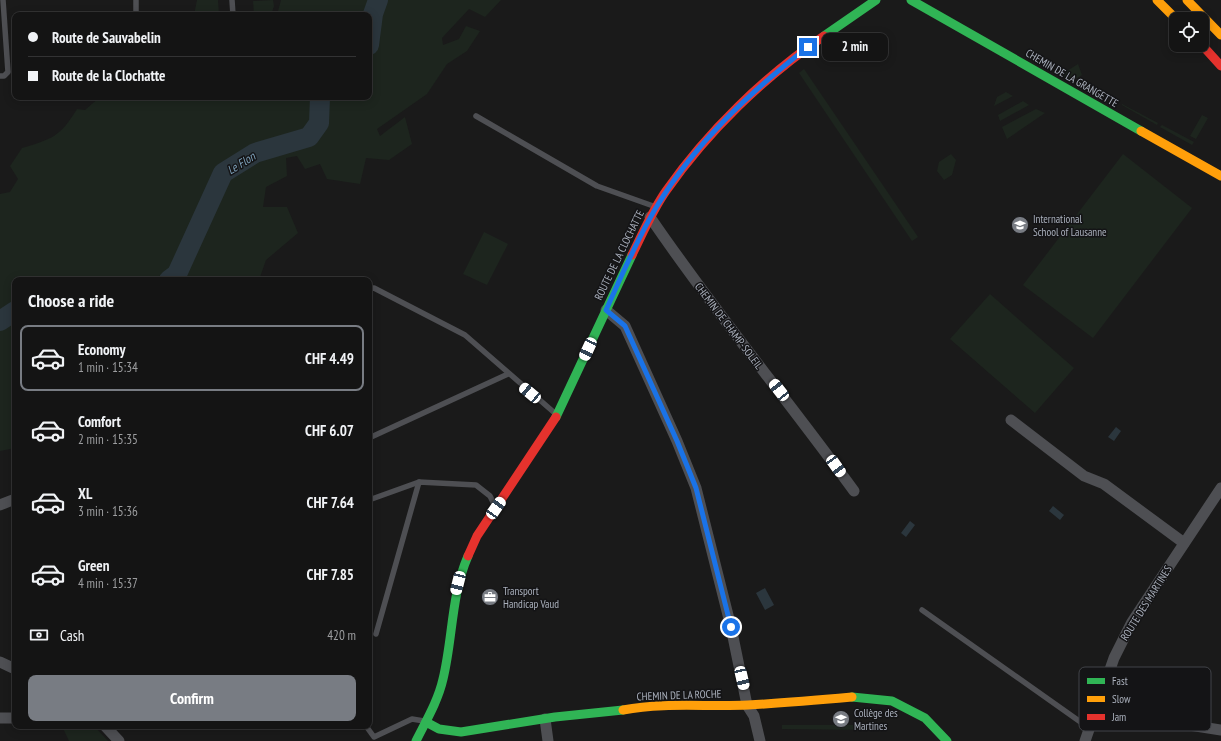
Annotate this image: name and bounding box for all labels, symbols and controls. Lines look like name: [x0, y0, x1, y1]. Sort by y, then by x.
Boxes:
map controls: [1169, 12, 1209, 52]
button: locate: [1169, 12, 1209, 52]
text: Route de Sauvabelin: [52, 28, 161, 47]
callout: 2 min: [822, 33, 888, 61]
route end: [799, 38, 817, 56]
text: 2 min: [842, 38, 868, 55]
street label: CHEMIN DE LA GRANGETTE: [1023, 46, 1121, 110]
text: Route de la Clochatte: [52, 66, 166, 85]
water label: Le Flon: [224, 148, 258, 177]
street label: ROUTE DE LA CLOCHATTE: [591, 207, 647, 302]
place label: International School of Lausanne: [1033, 212, 1107, 239]
school or university icon: International School of Lausanne: [1010, 215, 1030, 235]
street label: CHEMIN DE CHAMP-SOLEIL: [692, 280, 766, 372]
text: Choose a ride: [28, 289, 114, 312]
car: [577, 336, 599, 362]
icon: car: [30, 340, 66, 376]
text: Economy: [78, 340, 126, 359]
text: CHF 4.49: [305, 349, 354, 368]
text: 1 min · 15:34: [78, 359, 138, 376]
car: [767, 377, 791, 403]
car: [517, 381, 543, 405]
icon: car: [30, 412, 66, 448]
text: Comfort: [78, 412, 121, 431]
text: CHF 6.07: [305, 421, 354, 440]
text: 2 min · 15:35: [78, 431, 138, 448]
car: [824, 453, 848, 479]
icon: car: [30, 484, 66, 520]
text: XL: [78, 484, 92, 503]
text: CHF 7.64: [307, 493, 354, 512]
car: [484, 495, 508, 521]
text: 3 min · 15:36: [78, 503, 138, 520]
icon: car: [30, 556, 66, 592]
text: Green: [78, 556, 110, 575]
street label: ROUTE DES MARTINES: [1117, 563, 1175, 643]
text: CHF 7.85: [307, 565, 354, 584]
car: [449, 570, 467, 596]
text: 4 min · 15:37: [78, 575, 138, 592]
place label: Transport Handicap Vaud: [503, 584, 559, 611]
office icon: Transport Handicap Vaud: [480, 587, 500, 607]
route start: [722, 618, 740, 636]
icon: cash: [28, 624, 50, 646]
text: Cash: [60, 626, 84, 645]
text: 420 m: [327, 627, 356, 644]
car: [733, 665, 751, 691]
legend: [1079, 667, 1211, 731]
text: Fast: [1112, 674, 1128, 688]
button: Confirm: [28, 675, 356, 721]
street label: CHEMIN DE LA ROCHE: [636, 687, 722, 703]
text: Slow: [1112, 692, 1131, 706]
place label: Collège des Martines: [854, 706, 898, 733]
school or university icon: Collège des Martines: [831, 709, 851, 729]
text: Jam: [1111, 710, 1126, 724]

